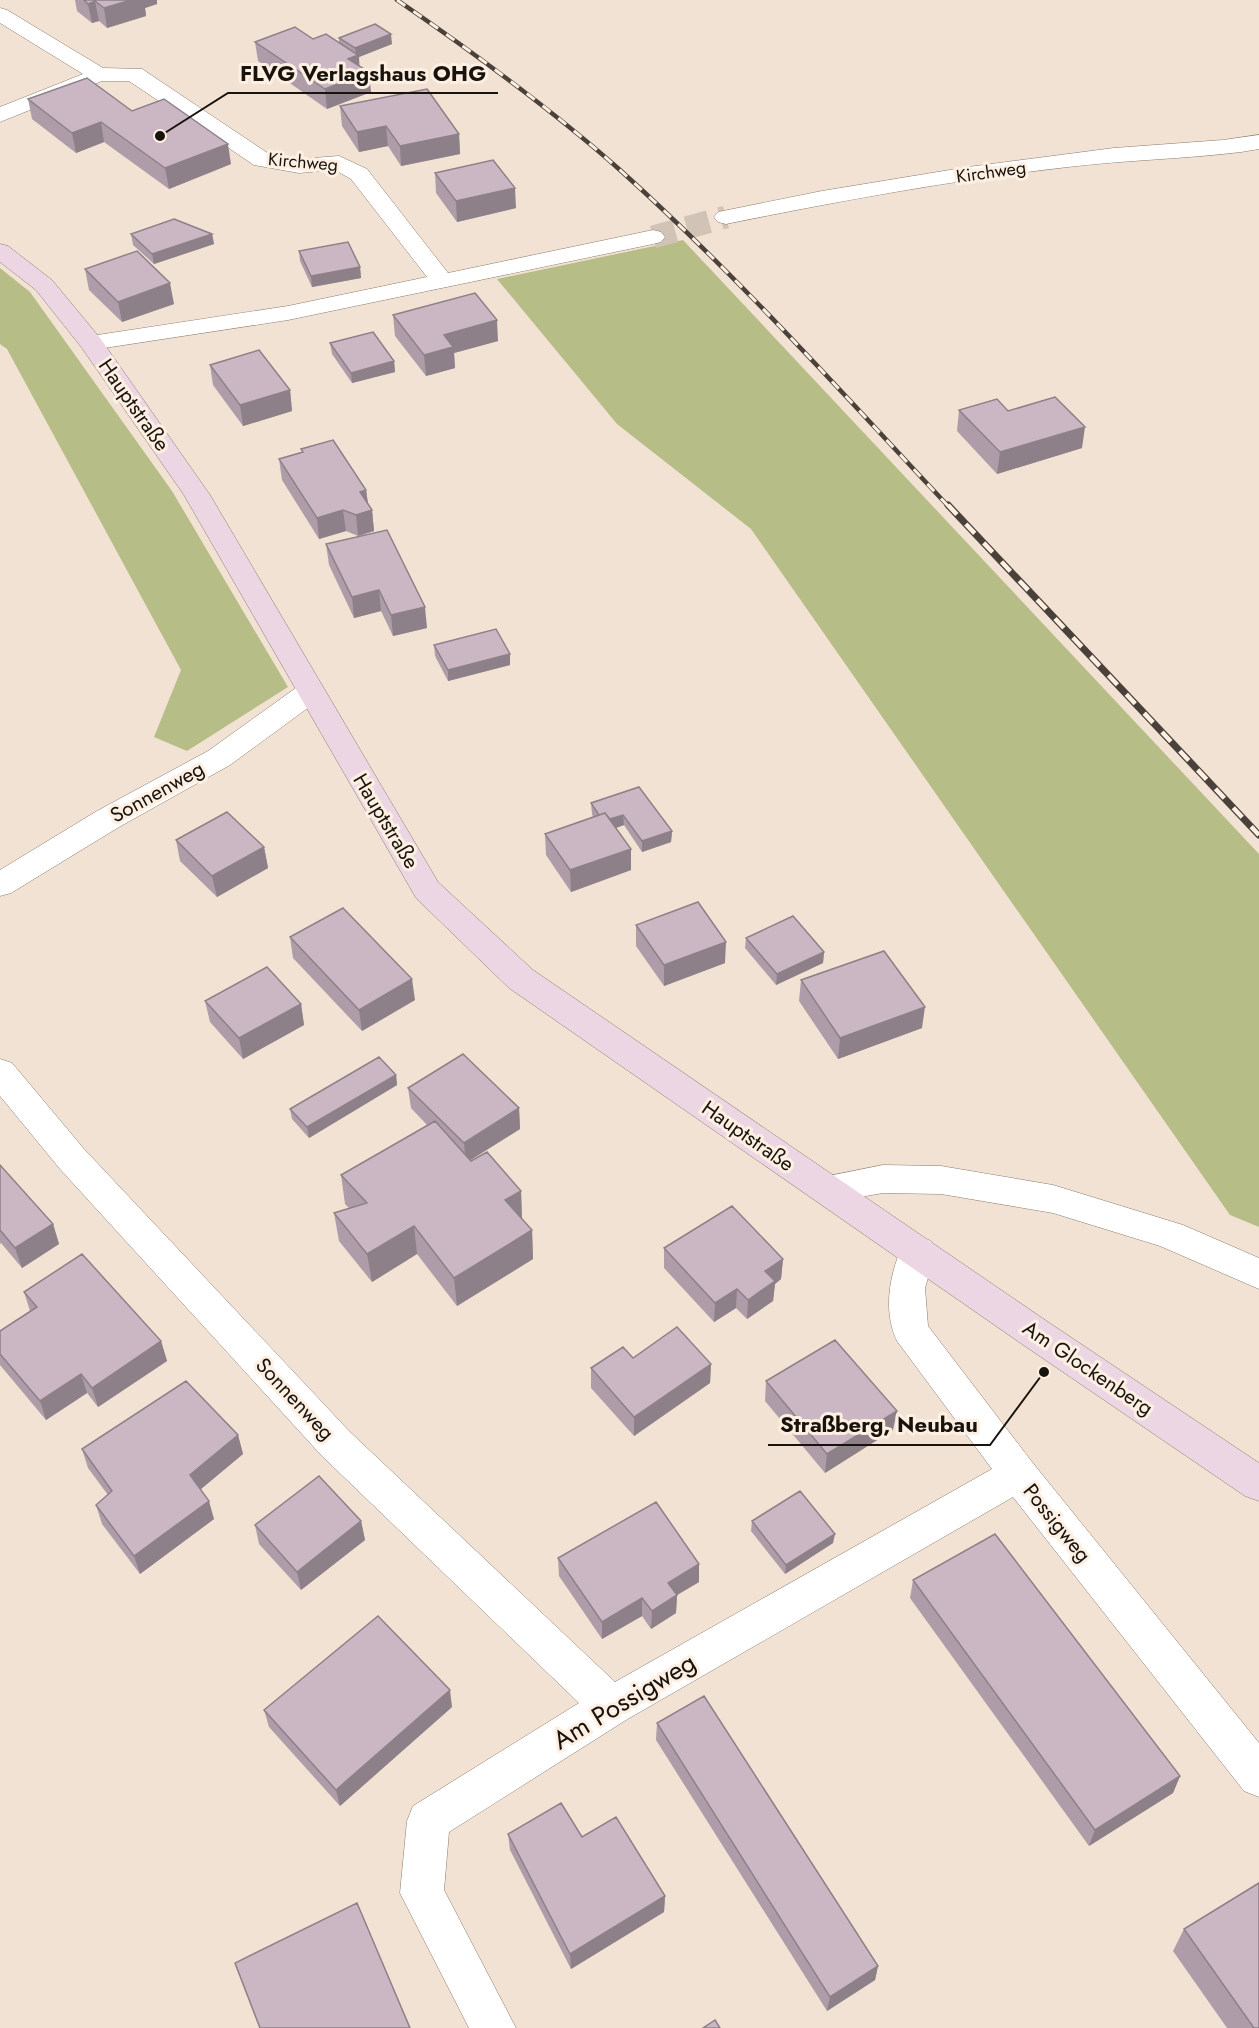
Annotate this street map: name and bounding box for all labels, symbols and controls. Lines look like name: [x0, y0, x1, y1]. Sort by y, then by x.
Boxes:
callout: FLVG Verlagshaus OHG: [228, 53, 498, 93]
text: FLVG Verlagshaus OHG: [240, 57, 486, 89]
street label: Kirchweg: [267, 146, 339, 178]
street label: Kirchweg: [954, 154, 1028, 190]
street label: Hauptstraße: [91, 353, 177, 457]
street label: Sonnenweg: [104, 754, 210, 830]
street label: Hauptstraße: [346, 768, 426, 875]
street label: Hauptstraße: [696, 1093, 800, 1179]
street label: Am Glockenberg: [1017, 1313, 1159, 1423]
street label: Sonnenweg: [249, 1351, 341, 1447]
callout: Straßberg, Neubau: [768, 1405, 990, 1445]
text: Straßberg, Neubau: [780, 1408, 978, 1440]
street label: Possigweg: [1016, 1477, 1098, 1569]
street label: Am Possigweg: [545, 1643, 703, 1759]

